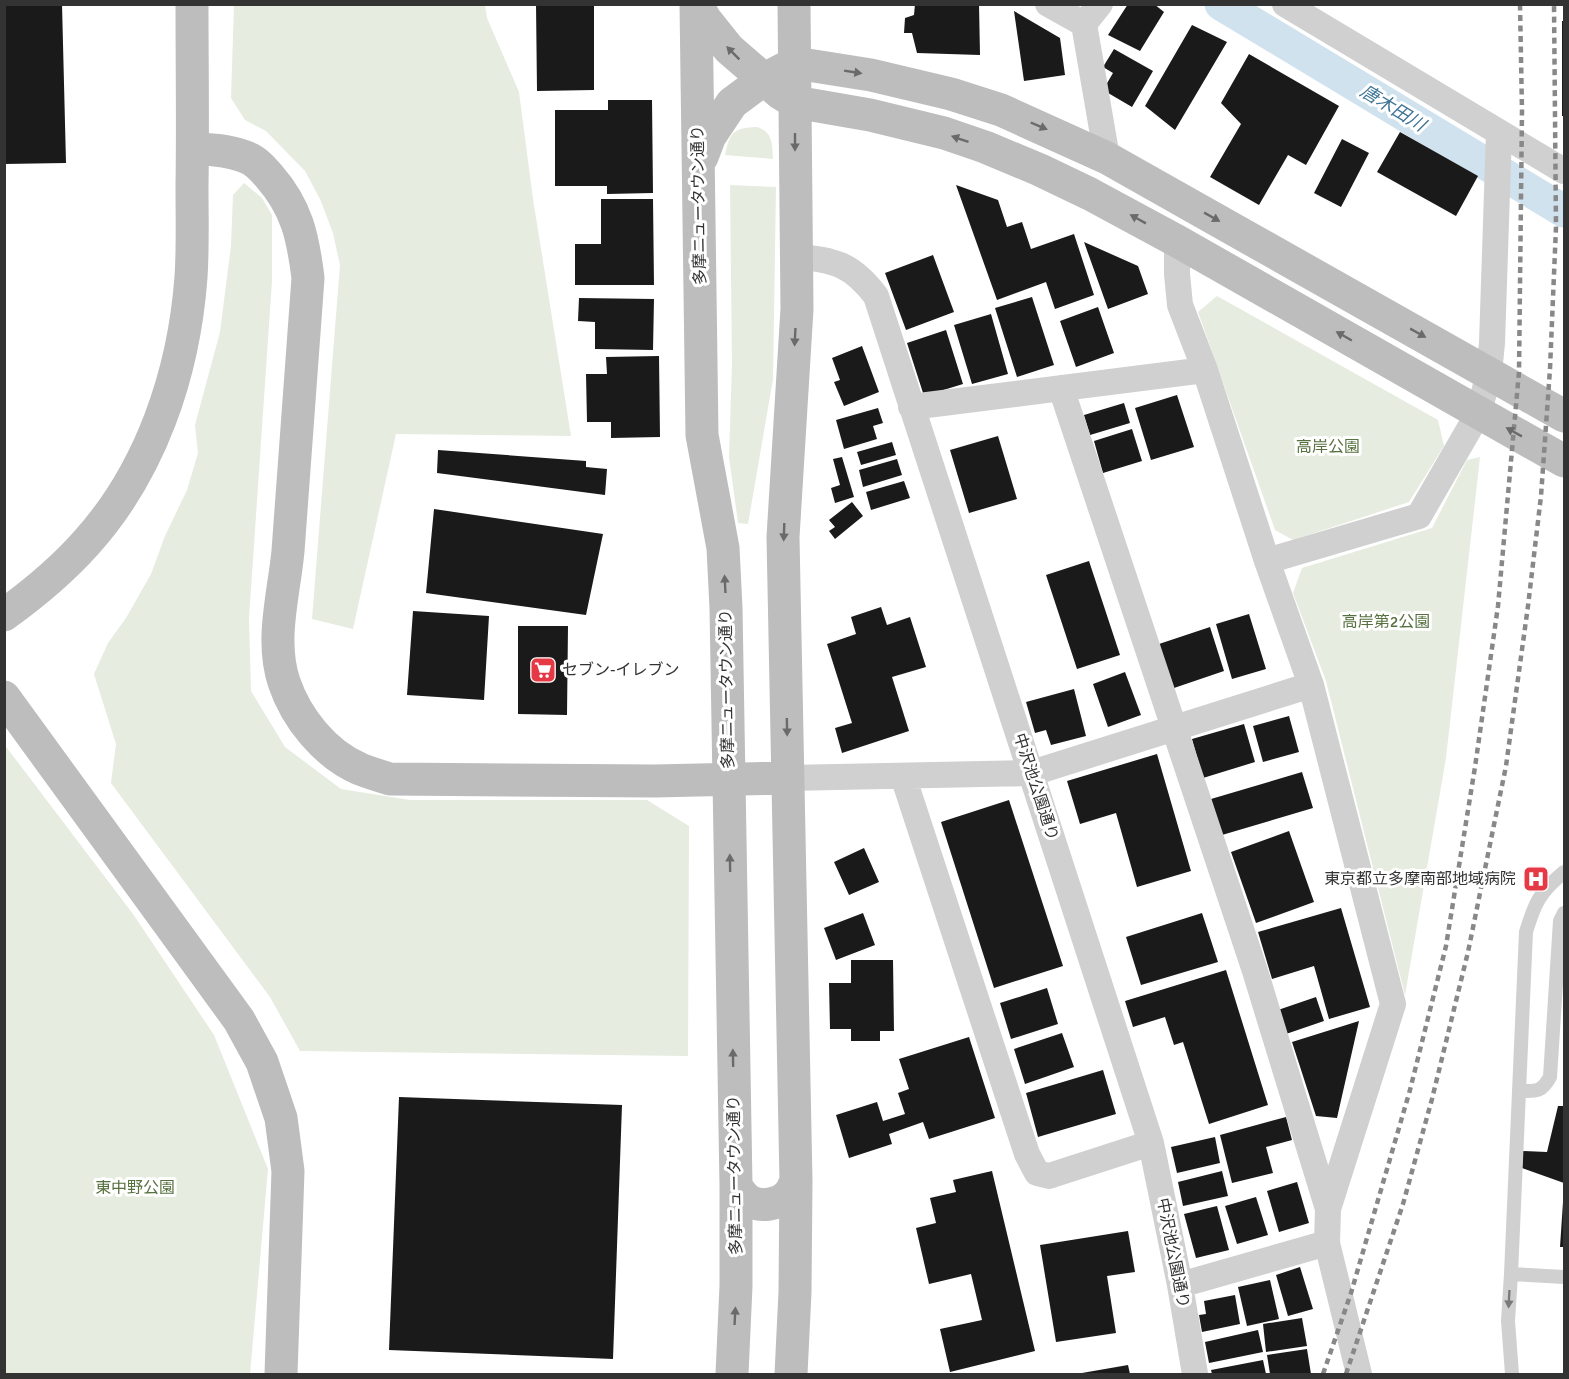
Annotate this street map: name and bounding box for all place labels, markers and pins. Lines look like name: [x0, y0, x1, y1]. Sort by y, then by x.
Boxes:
supermarket icon: セブン-イレブン: [528, 655, 558, 685]
place label: セブン-イレブン: [562, 660, 680, 680]
hospital icon: 東京都立多摩南部地域病院: [1521, 864, 1551, 894]
place label: 東京都立多摩南部地域病院: [1324, 869, 1516, 889]

